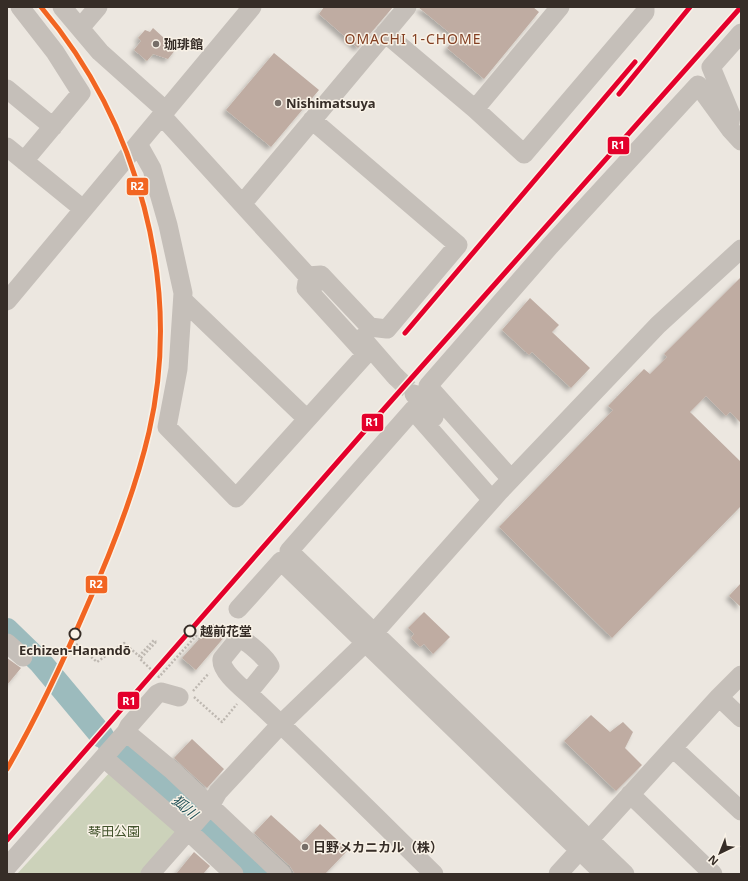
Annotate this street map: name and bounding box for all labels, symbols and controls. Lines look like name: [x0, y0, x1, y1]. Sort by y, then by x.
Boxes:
district label: OMACHI 1-CHOME: [344, 29, 482, 48]
place label: 珈琲館: [164, 35, 203, 53]
marker: 珈琲館: [151, 39, 161, 49]
place label: Nishimatsuya: [286, 94, 376, 112]
marker: Nishimatsuya: [273, 98, 283, 108]
line badge: R1: [607, 136, 630, 155]
text: R1: [611, 137, 625, 152]
line badge: R2: [126, 177, 149, 196]
text: R2: [130, 178, 144, 193]
line badge: R1: [361, 413, 384, 432]
text: R1: [365, 414, 379, 429]
line badge: R2: [85, 575, 108, 594]
text: R2: [89, 576, 103, 591]
place label: 越前花堂: [200, 622, 252, 640]
marker: 越前花堂: [183, 624, 197, 638]
marker: Echizen-Hanandō: [68, 627, 82, 641]
place label: Echizen-Hanandō: [19, 641, 131, 659]
line badge: R1: [117, 691, 140, 710]
text: R1: [122, 693, 136, 708]
water label: 狐川: [168, 790, 204, 824]
park label: 琴田公園: [88, 822, 140, 840]
north arrow: [700, 833, 740, 873]
place label: 日野メカニカル（株）: [313, 838, 443, 856]
marker: 日野メカニカル（株）: [300, 842, 310, 852]
text: N: [704, 852, 721, 869]

